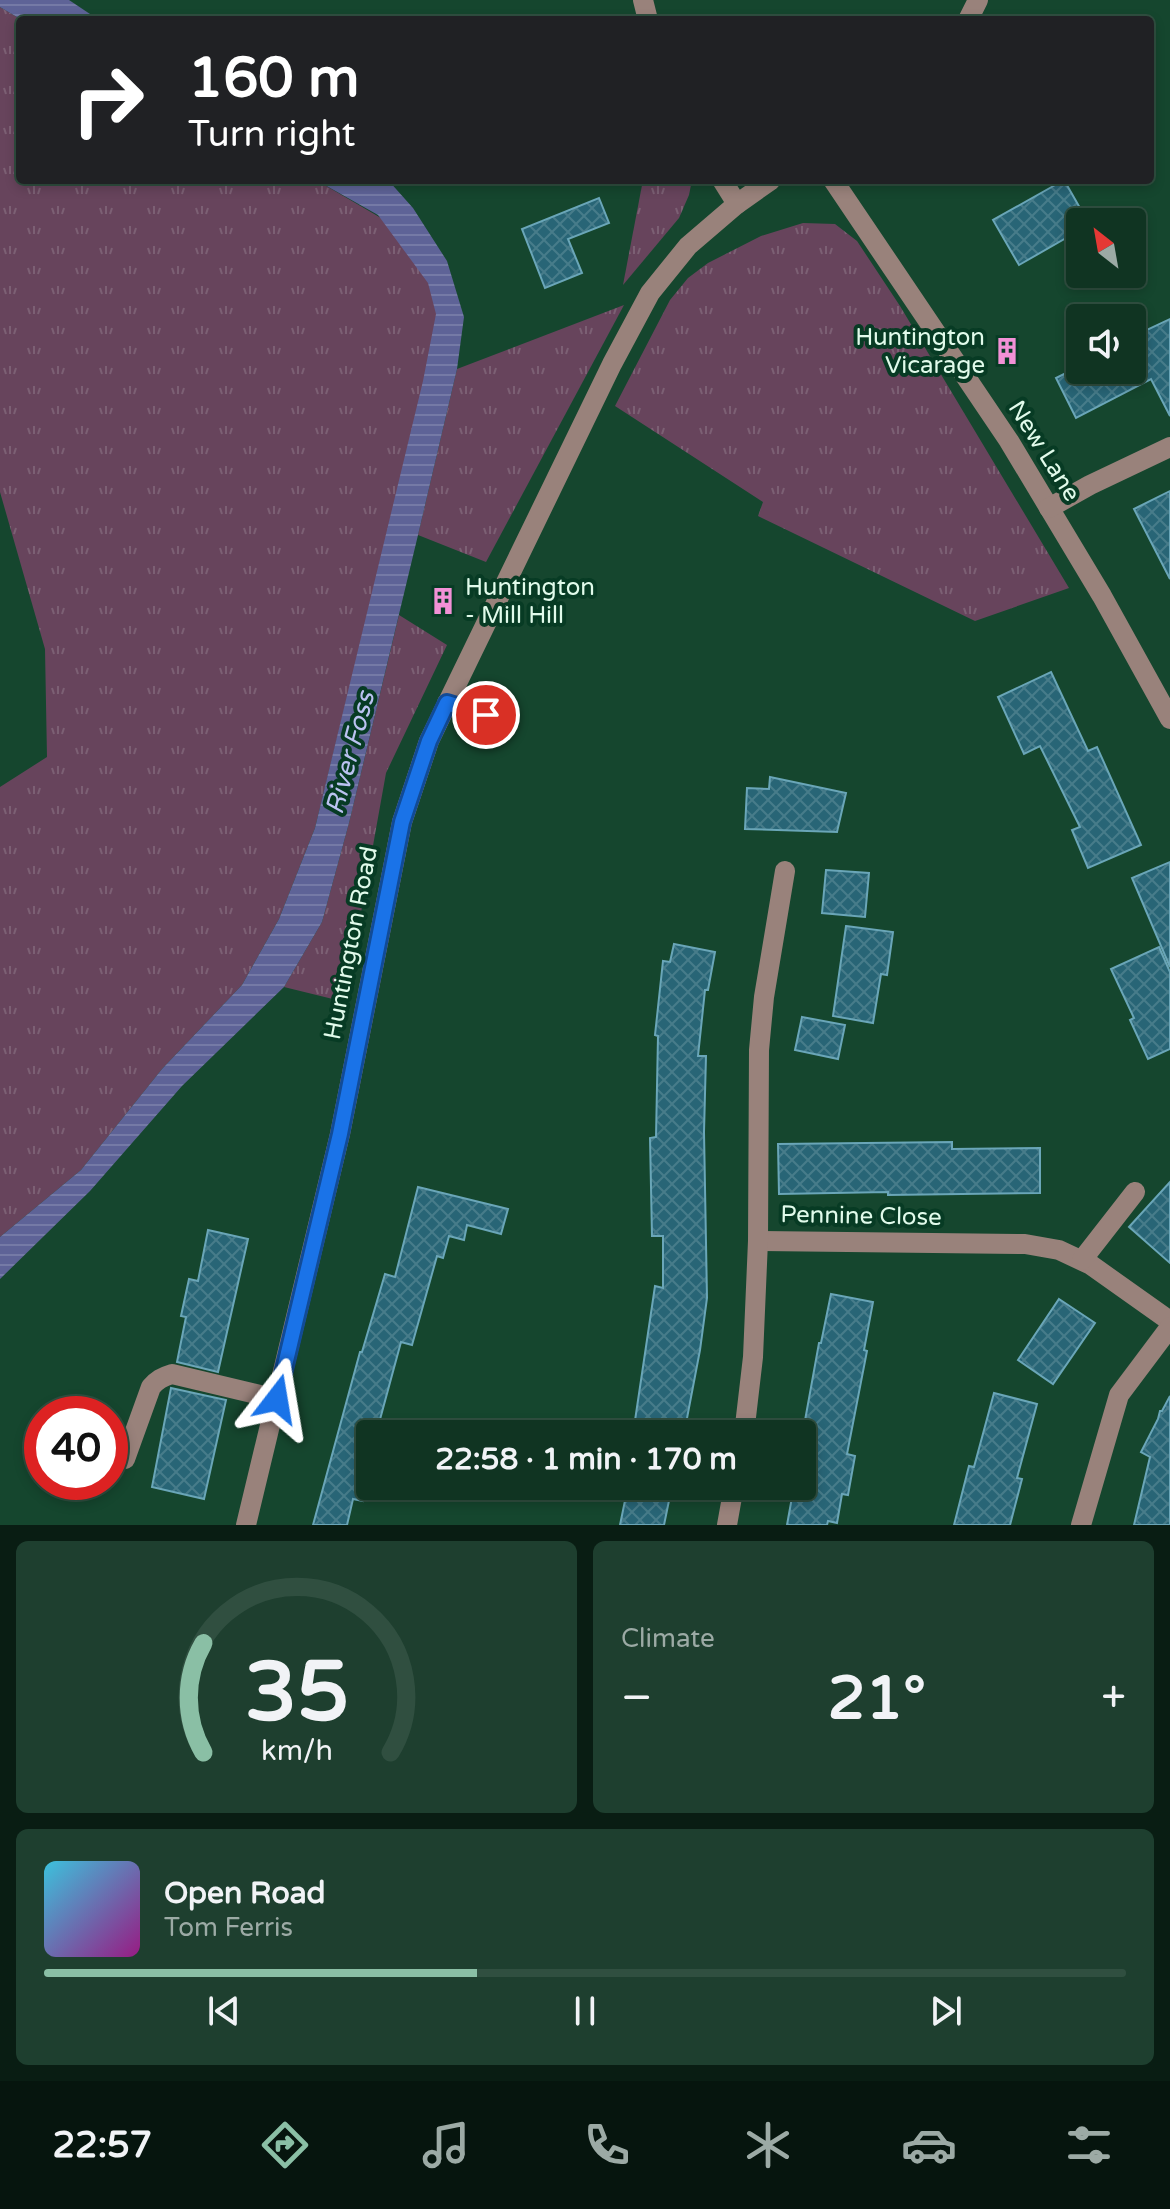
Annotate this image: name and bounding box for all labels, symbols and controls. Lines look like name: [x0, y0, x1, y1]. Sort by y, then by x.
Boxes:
text: 160 m: [188, 45, 359, 112]
icon: right: [56, 48, 160, 152]
text: Turn right: [188, 113, 355, 156]
north arrow: [1066, 208, 1146, 288]
map controls: [1066, 208, 1146, 384]
button: sound: [1066, 304, 1146, 384]
place label: Huntington Vicarage: [855, 323, 985, 380]
building icon: Huntington Vicarage: [992, 336, 1022, 366]
street label: New Lane: [1002, 395, 1086, 507]
place label: Huntington - Mill Hill: [465, 573, 595, 630]
building icon: Huntington - Mill Hill: [428, 586, 458, 616]
pin: [452, 681, 520, 749]
water label: River Foss: [319, 687, 382, 818]
icon: arrive: [464, 693, 508, 737]
street label: Huntington Road: [318, 844, 384, 1042]
street label: Pennine Close: [780, 1200, 942, 1232]
position arrow: [235, 1357, 319, 1441]
speed limit sign: 40: [24, 1396, 128, 1500]
text: 22:58 · 1 min · 170 m: [435, 1441, 737, 1478]
text: Climate: [621, 1623, 715, 1654]
text: 35: [244, 1643, 349, 1743]
text: 21°: [828, 1663, 926, 1735]
text: −: [621, 1672, 652, 1725]
text: +: [1101, 1672, 1126, 1725]
text: km/h: [261, 1734, 332, 1768]
text: Open Road: [164, 1875, 325, 1912]
text: Tom Ferris: [164, 1912, 293, 1943]
icon: previous: [202, 1989, 246, 2033]
icon: pause: [563, 1989, 607, 2033]
icon: next: [924, 1989, 968, 2033]
icon: directions: [257, 2117, 313, 2173]
icon: music: [418, 2117, 474, 2173]
icon: phone: [579, 2117, 635, 2173]
icon: climate: [740, 2117, 796, 2173]
icon: car: [901, 2117, 957, 2173]
icon: filters: [1061, 2117, 1117, 2173]
text: 22:57: [52, 2124, 152, 2167]

